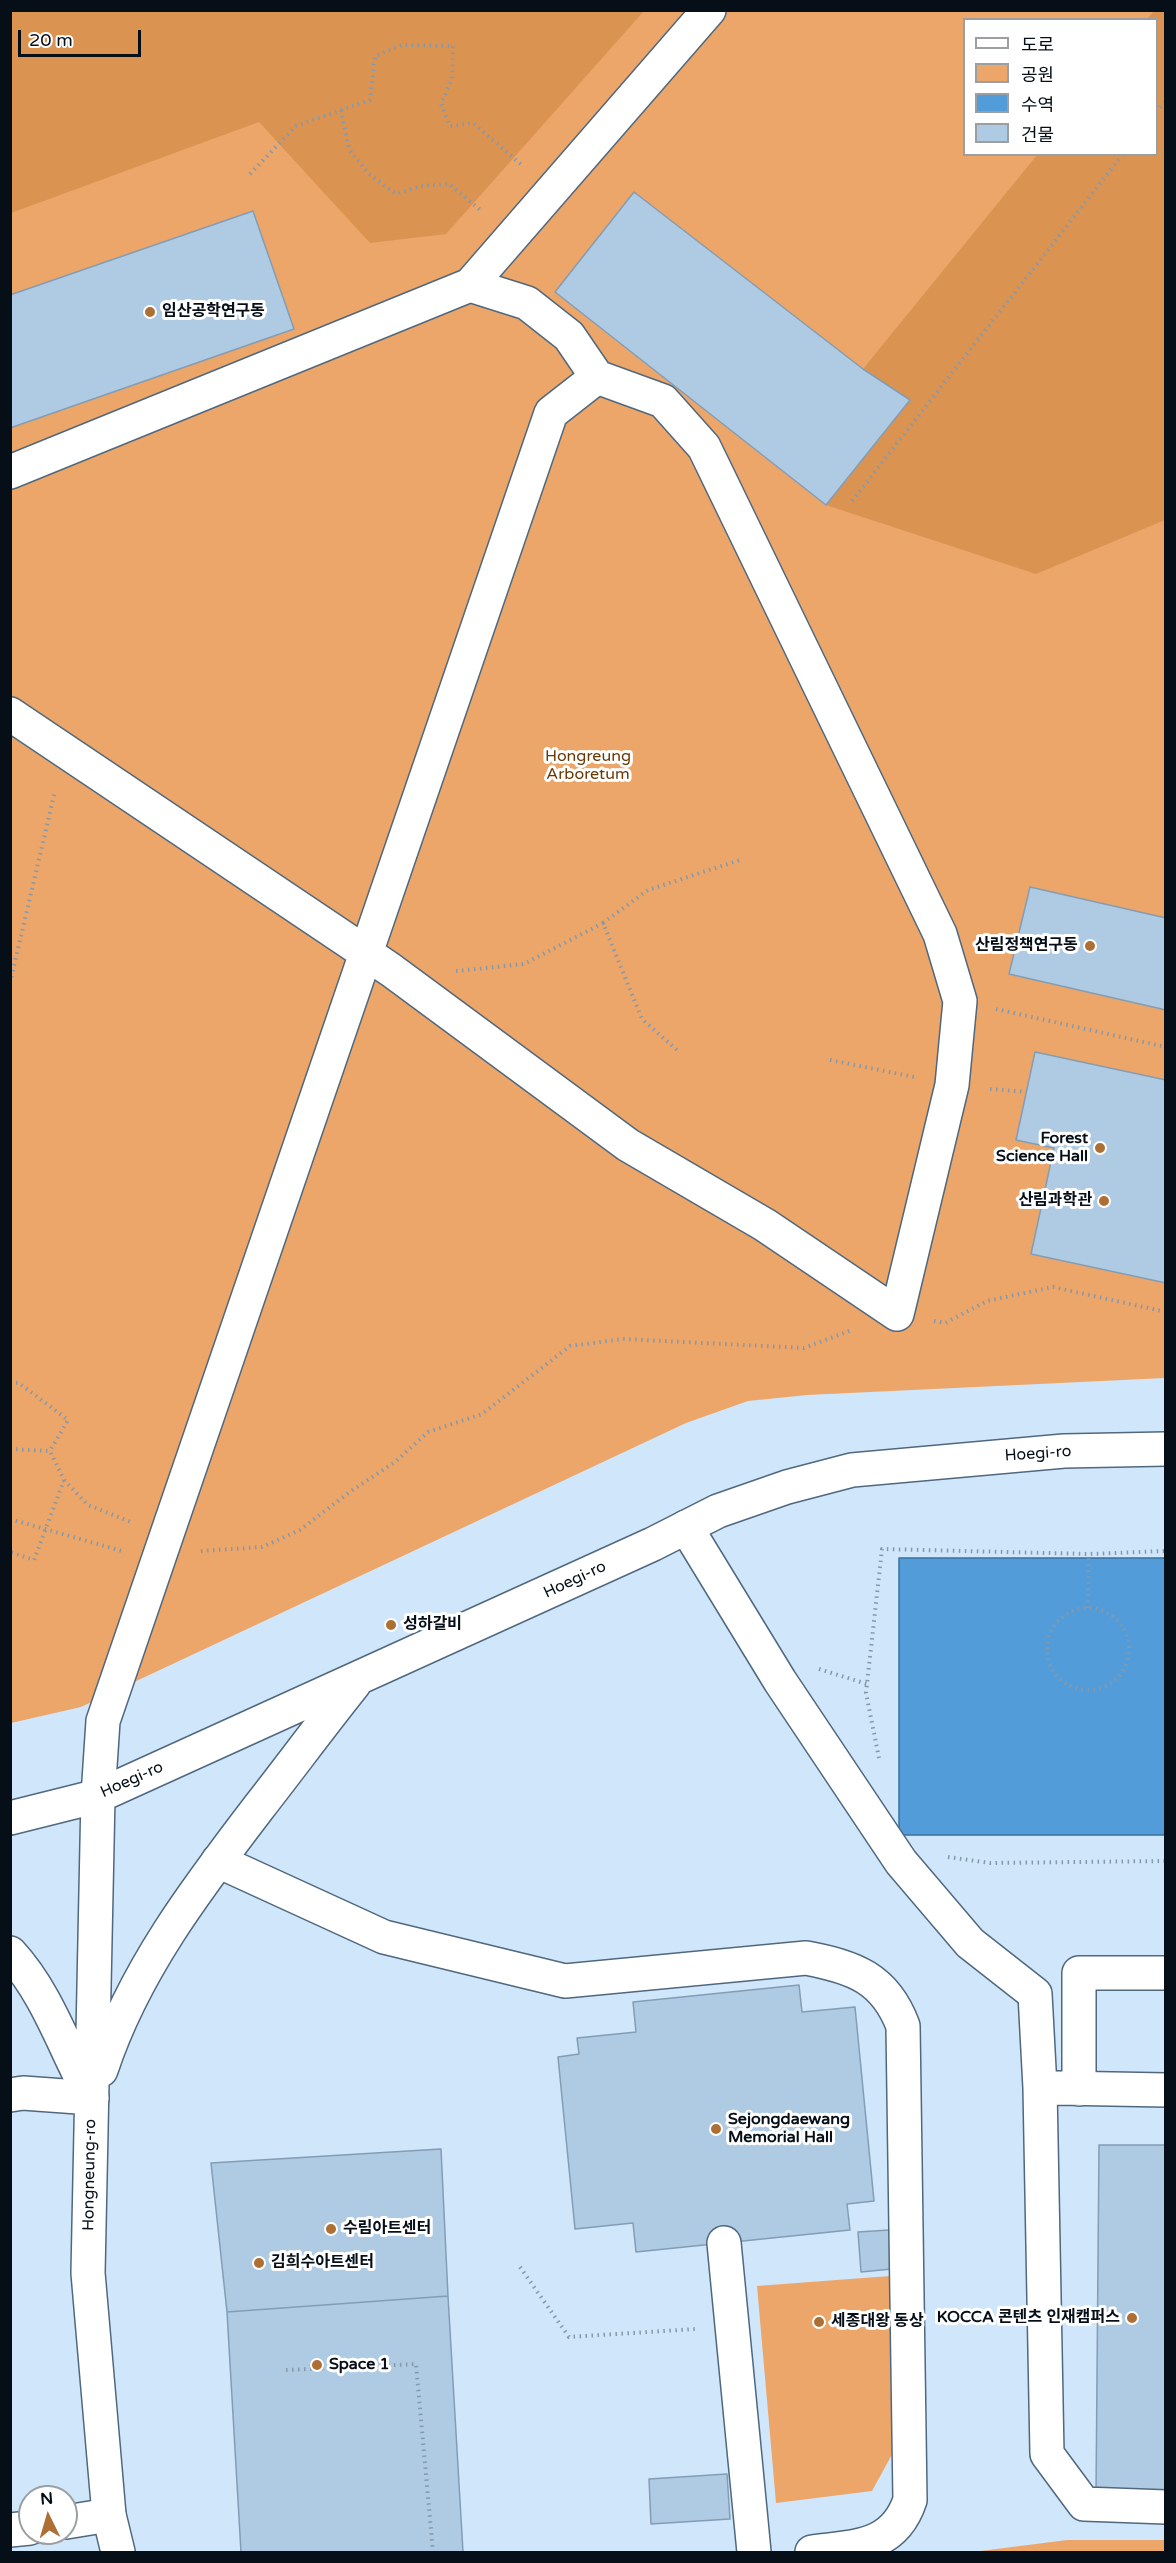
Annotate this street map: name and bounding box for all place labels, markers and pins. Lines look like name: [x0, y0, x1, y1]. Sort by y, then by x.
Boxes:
place label: 임산공학연구동: [162, 302, 265, 322]
marker: 임산공학연구동: [143, 305, 157, 319]
place label: 산림정책연구동: [975, 936, 1078, 956]
marker: 산림정책연구동: [1083, 939, 1097, 953]
place label: Forest Science Hall: [996, 1129, 1088, 1167]
marker: Forest Science Hall: [1093, 1141, 1107, 1155]
place label: 산림과학관: [1018, 1191, 1092, 1211]
marker: 산림과학관: [1097, 1194, 1111, 1208]
place label: 성하갈비: [403, 1615, 462, 1635]
marker: 성하갈비: [384, 1618, 398, 1632]
place label: Sejongdaewang Memorial Hall: [728, 2110, 850, 2148]
marker: Sejongdaewang Memorial Hall: [709, 2122, 723, 2136]
place label: 수림아트센터: [343, 2219, 431, 2239]
marker: 수림아트센터: [324, 2222, 338, 2236]
place label: 김희수아트센터: [271, 2253, 374, 2273]
marker: 김희수아트센터: [252, 2256, 266, 2270]
place label: KOCCA 콘텐츠 인재캠퍼스: [937, 2308, 1120, 2328]
marker: KOCCA 콘텐츠 인재캠퍼스: [1125, 2311, 1139, 2325]
place label: 세종대왕 동상: [831, 2312, 923, 2332]
marker: 세종대왕 동상: [812, 2315, 826, 2329]
place label: Space 1: [329, 2355, 390, 2375]
marker: Space 1: [310, 2358, 324, 2372]

